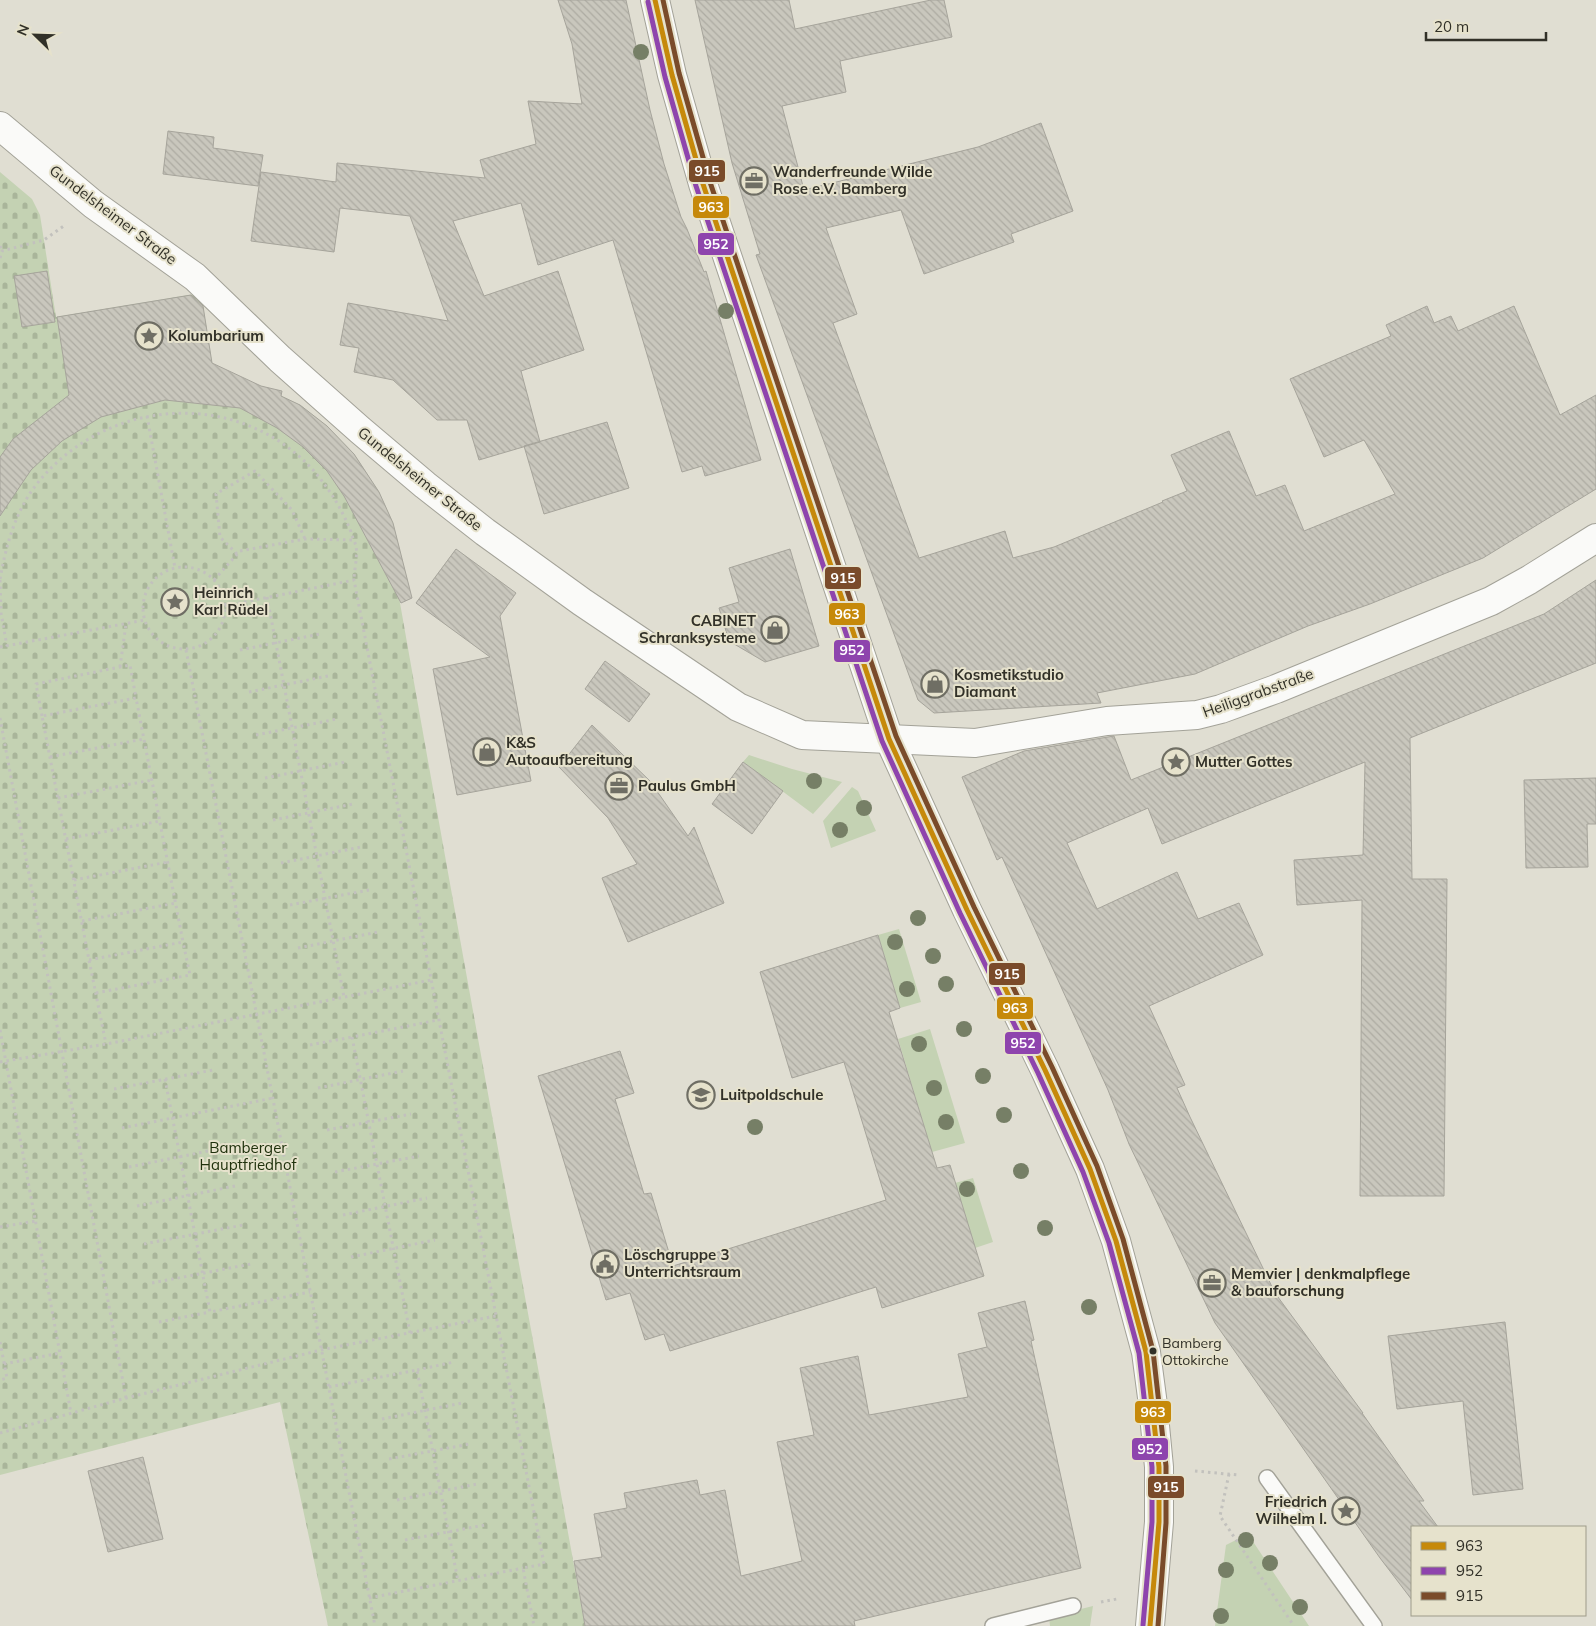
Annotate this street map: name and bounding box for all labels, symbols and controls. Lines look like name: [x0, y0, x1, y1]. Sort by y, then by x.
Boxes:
north arrow: [10, 10, 60, 60]
scale bar: [1426, 10, 1546, 42]
text: 20 m: [1434, 17, 1469, 36]
text: N: [13, 22, 33, 38]
line badge: 915: [688, 159, 726, 183]
street label: Gundelsheimer Straße: [46, 161, 181, 269]
text: 915: [694, 162, 720, 180]
place label: Wanderfreunde Wilde Rose e.V. Bamberg: [773, 162, 932, 198]
office icon: Wanderfreunde Wilde Rose e.V. Bamberg: [739, 166, 769, 196]
line badge: 963: [692, 195, 730, 219]
text: 963: [698, 198, 724, 216]
line badge: 952: [697, 232, 735, 256]
text: 952: [703, 235, 729, 253]
place icon: Kolumbarium: [134, 321, 164, 351]
place label: Kolumbarium: [168, 326, 264, 345]
street label: Gundelsheimer Straße: [354, 423, 486, 535]
line badge: 915: [824, 566, 862, 590]
text: 915: [830, 569, 856, 587]
place label: Heinrich Karl Rüdel: [194, 583, 268, 619]
place icon: Heinrich Karl Rüdel: [160, 587, 190, 617]
line badge: 963: [828, 602, 866, 626]
text: 963: [834, 605, 860, 623]
place label: CABINET Schranksysteme: [639, 611, 757, 647]
shop icon: CABINET Schranksysteme: [760, 615, 790, 645]
line badge: 952: [833, 639, 871, 663]
text: 952: [839, 641, 865, 659]
street label: Heiliggrabstraße: [1200, 664, 1316, 721]
place label: Kosmetikstudio Diamant: [954, 665, 1064, 701]
shop icon: Kosmetikstudio Diamant: [920, 669, 950, 699]
place label: K&S Autoaufbereitung: [506, 733, 633, 769]
shop icon: K&S Autoaufbereitung: [472, 737, 502, 767]
place icon: Mutter Gottes: [1161, 747, 1191, 777]
place label: Mutter Gottes: [1195, 752, 1293, 771]
office icon: Paulus GmbH: [604, 771, 634, 801]
place label: Paulus GmbH: [638, 776, 736, 795]
line badge: 915: [988, 962, 1026, 986]
text: 915: [994, 965, 1020, 983]
line badge: 963: [996, 996, 1034, 1020]
text: 963: [1002, 999, 1028, 1017]
line badge: 952: [1004, 1031, 1042, 1055]
text: 952: [1010, 1034, 1036, 1052]
school or university icon: Luitpoldschule: [686, 1080, 716, 1110]
place label: Luitpoldschule: [720, 1085, 823, 1104]
park label: Bamberger Hauptfriedhof: [200, 1138, 297, 1174]
place label: Löschgruppe 3 Unterrichtsraum: [624, 1245, 741, 1281]
public building icon: Löschgruppe 3 Unterrichtsraum: [590, 1249, 620, 1279]
place label: Memvier | denkmalpflege & bauforschung: [1231, 1264, 1410, 1300]
office icon: Memvier | denkmalpflege & bauforschung: [1197, 1268, 1227, 1298]
place label: Bamberg Ottokirche: [1162, 1334, 1229, 1369]
marker: Bamberg Ottokirche: [1148, 1346, 1158, 1356]
line badge: 963: [1134, 1400, 1172, 1424]
text: 963: [1140, 1403, 1166, 1421]
line badge: 952: [1131, 1437, 1169, 1461]
text: 952: [1137, 1440, 1163, 1458]
line badge: 915: [1147, 1475, 1185, 1499]
text: 915: [1153, 1478, 1179, 1496]
place label: Friedrich Wilhelm I.: [1256, 1492, 1327, 1528]
place icon: Friedrich Wilhelm I.: [1331, 1496, 1361, 1526]
legend: [1411, 1526, 1586, 1616]
text: 963: [1456, 1536, 1483, 1555]
text: 952: [1456, 1561, 1483, 1580]
text: 915: [1456, 1586, 1483, 1605]

